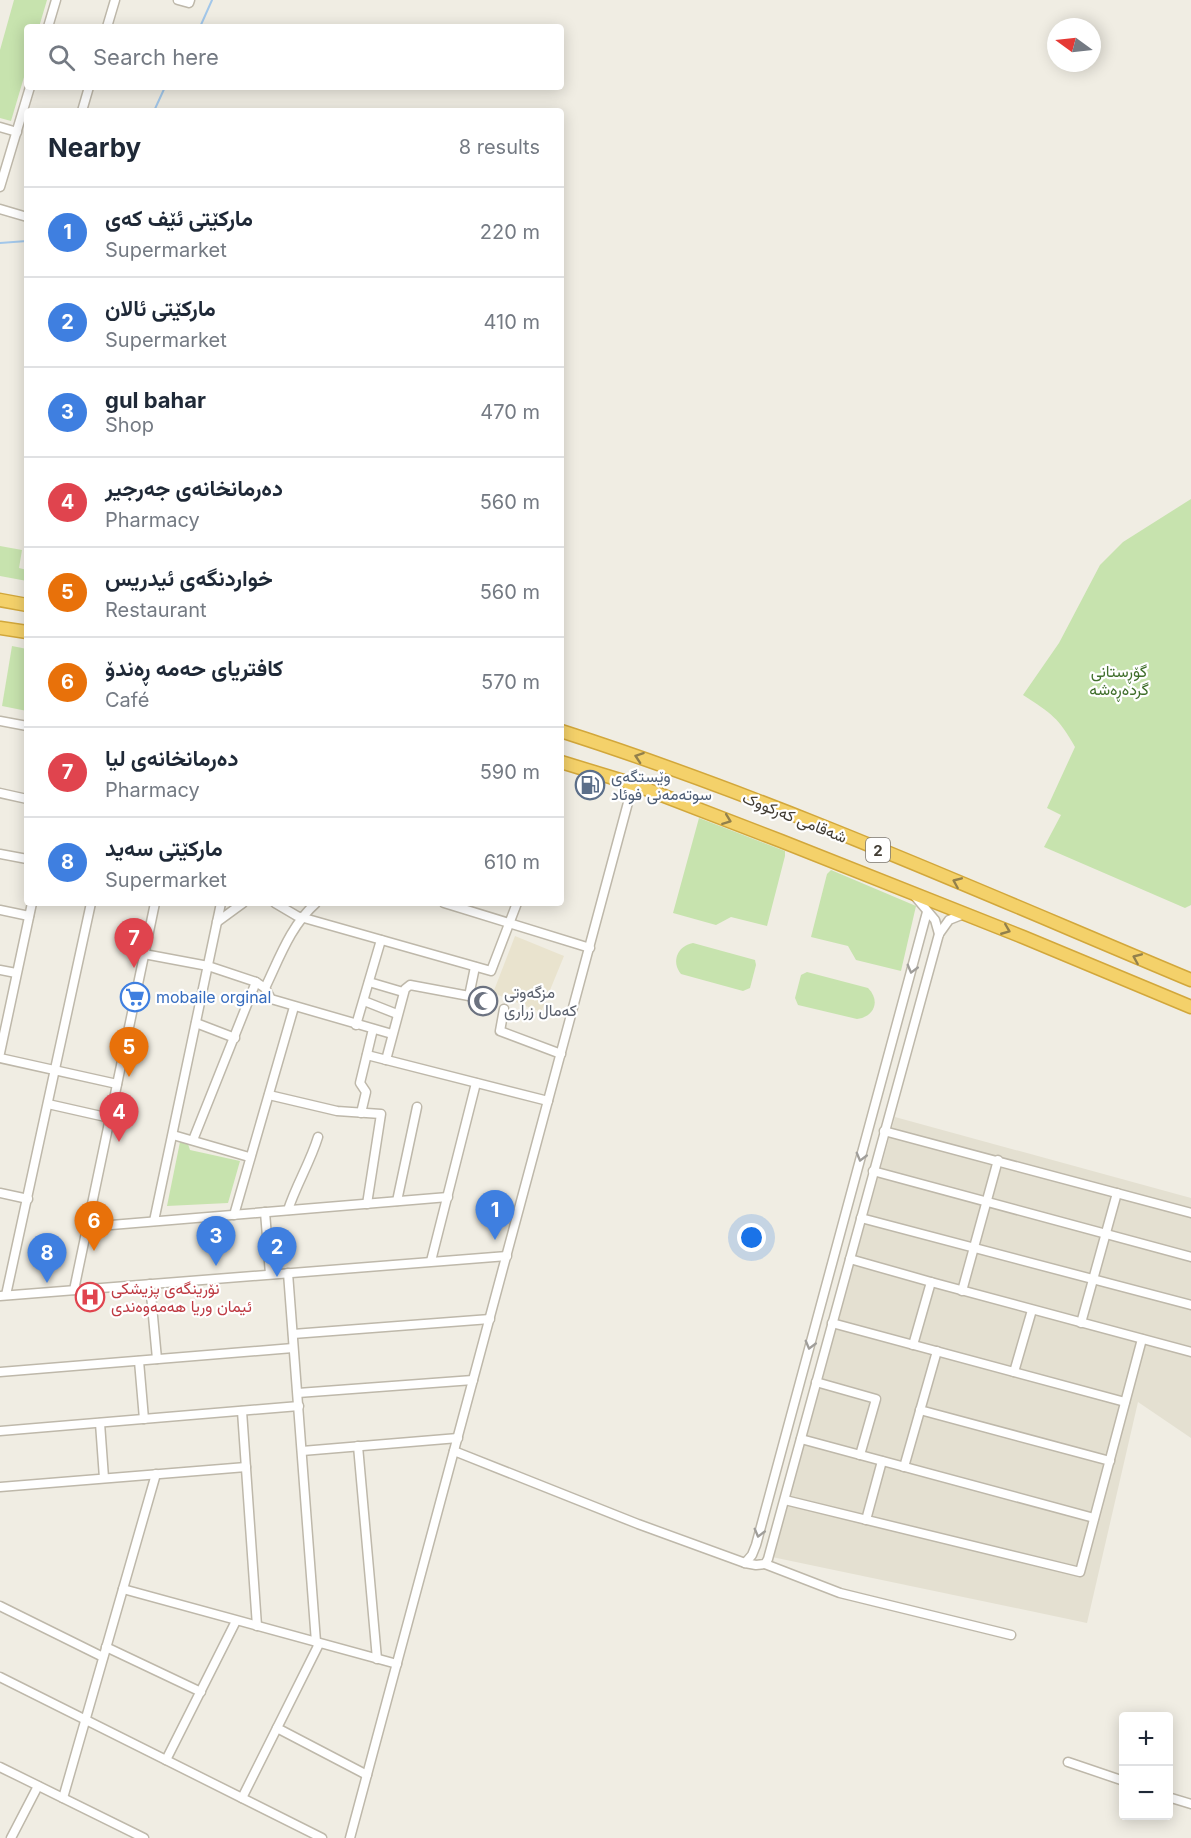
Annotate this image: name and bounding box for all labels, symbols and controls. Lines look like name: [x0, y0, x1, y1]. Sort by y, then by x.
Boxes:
north arrow: [1047, 18, 1101, 72]
search box: [24, 24, 564, 90]
icon: search: [45, 41, 78, 74]
text: Search here: [93, 44, 219, 70]
text: Nearby: [48, 132, 141, 163]
text: 8 results: [459, 135, 540, 159]
text: مارکێتی ئێف کەی: [105, 205, 253, 231]
text: 1: [63, 220, 72, 244]
text: 220 m: [480, 220, 540, 244]
text: Supermarket: [105, 238, 227, 262]
text: مارکێتی ئالان: [105, 295, 216, 321]
text: 2: [61, 310, 74, 334]
text: 410 m: [484, 310, 540, 334]
text: Supermarket: [105, 328, 227, 352]
text: gul bahar: [105, 387, 206, 413]
text: 3: [61, 400, 74, 424]
text: 470 m: [480, 400, 540, 424]
text: Shop: [105, 413, 154, 437]
text: دەرمانخانەی جەرجیر: [105, 475, 283, 501]
text: 4: [61, 490, 74, 514]
text: 560 m: [480, 490, 540, 514]
text: Pharmacy: [105, 508, 200, 532]
text: خواردنگەی ئیدریس: [105, 565, 273, 591]
text: 5: [61, 580, 74, 604]
text: 560 m: [480, 580, 540, 604]
text: Restaurant: [105, 598, 207, 622]
text: کافتریای حەمە ڕەندۆ: [105, 655, 283, 681]
park label: گۆڕستانی گردەڕەشە: [1089, 661, 1149, 702]
text: 6: [61, 670, 74, 694]
text: 570 m: [481, 670, 540, 694]
text: Café: [105, 688, 149, 712]
text: دەرمانخانەی لیا: [105, 745, 238, 771]
one-way arrow: [634, 751, 645, 764]
text: 7: [62, 760, 73, 784]
text: 590 m: [480, 760, 540, 784]
place label: وێستگەی سوتەمەنی فوئاد: [611, 766, 712, 805]
fuel station icon: وێستگەی سوتەمەنی فوئاد: [574, 769, 606, 801]
text: Pharmacy: [105, 778, 200, 802]
street label: شەقامی کەرکووک: [739, 787, 850, 848]
one-way arrow: [721, 813, 732, 825]
text: مارکێتی سەید: [105, 835, 223, 861]
road number: 2: [866, 838, 890, 862]
text: 8: [61, 850, 74, 874]
text: 610 m: [484, 850, 540, 874]
text: Supermarket: [105, 868, 227, 892]
one-way arrow: [953, 877, 964, 889]
pin: 7: [114, 918, 154, 968]
one-way arrow: [1000, 923, 1011, 935]
one-way arrow: [1132, 953, 1143, 965]
one-way arrow: [907, 963, 919, 974]
supermarket icon: mobaile orginal: [119, 981, 151, 1013]
place label: مزگەوتی کەمال زراری: [504, 982, 577, 1021]
mosque icon: مزگەوتی کەمال زراری: [467, 985, 499, 1017]
place label: mobaile orginal: [156, 987, 271, 1007]
pin: 5: [110, 1028, 148, 1077]
pin: 4: [100, 1092, 138, 1142]
one-way arrow: [856, 1152, 869, 1162]
pin: 1: [476, 1190, 514, 1240]
pin: 6: [74, 1202, 113, 1251]
pin: 3: [196, 1216, 236, 1266]
your location: [737, 1223, 766, 1252]
pin: 2: [258, 1228, 296, 1277]
pin: 8: [28, 1234, 66, 1283]
place label: نۆرینگەی پزیشکی ئیمان وریا هەمەوەندی: [111, 1278, 252, 1317]
hospital icon: نۆرینگەی پزیشکی ئیمان وریا هەمەوەندی: [74, 1281, 106, 1313]
one-way arrow: [805, 1340, 818, 1350]
one-way arrow: [754, 1528, 766, 1538]
map controls: [1119, 1712, 1173, 1820]
button: +: [1119, 1712, 1173, 1766]
button: −: [1119, 1766, 1173, 1820]

